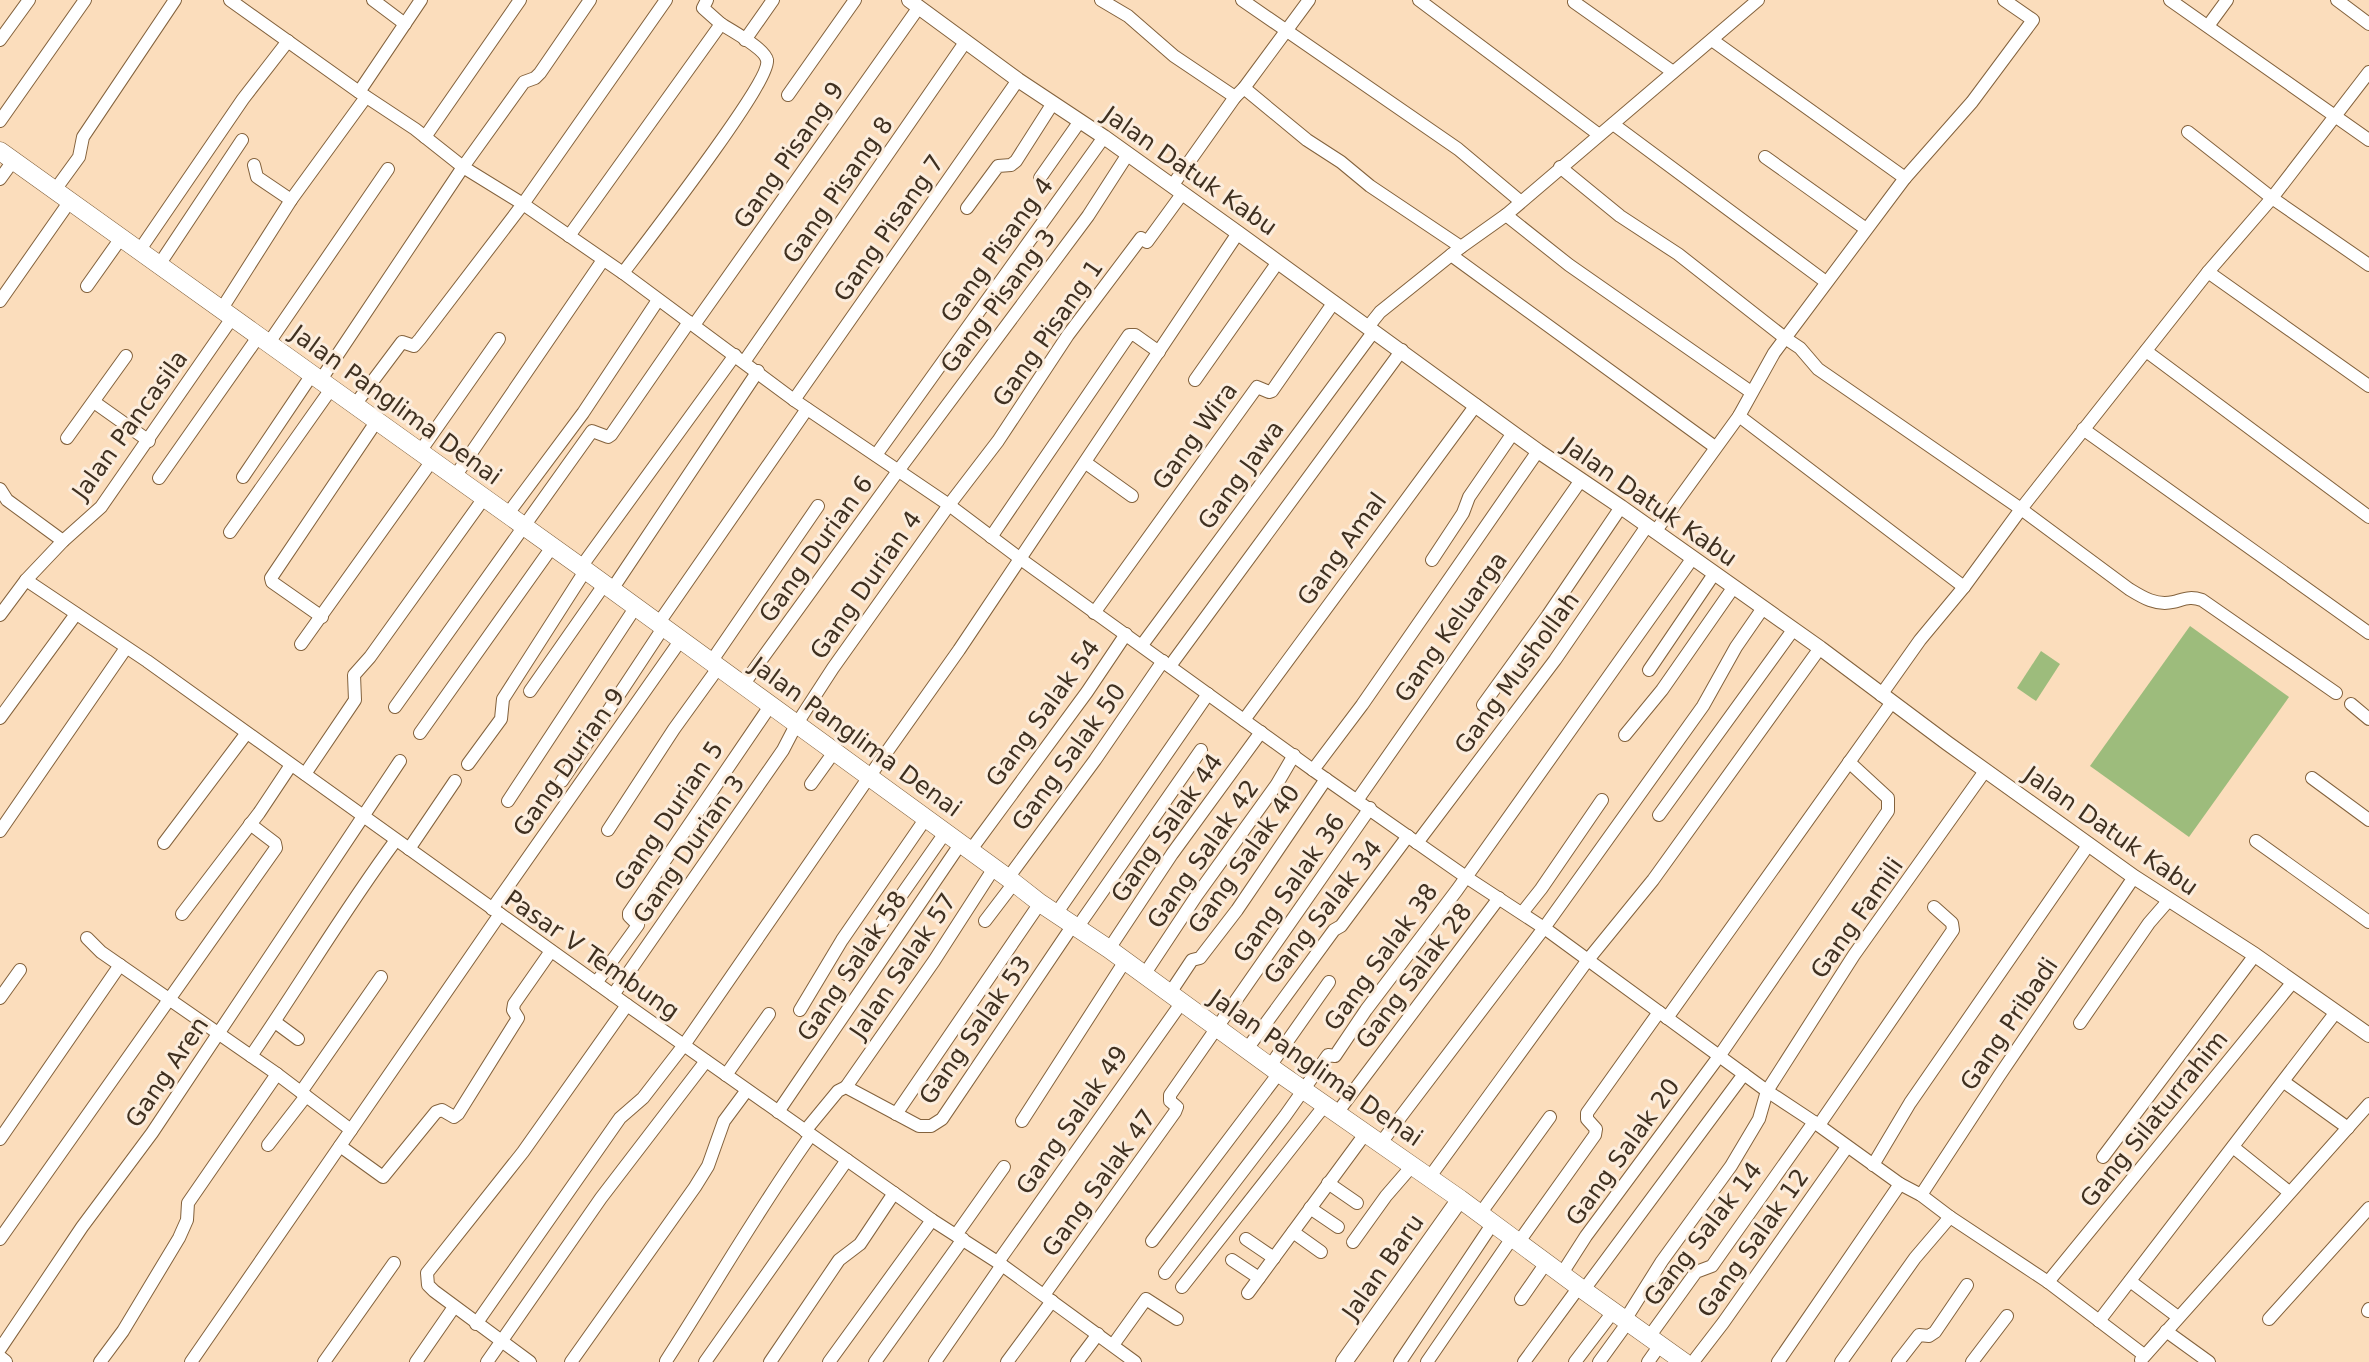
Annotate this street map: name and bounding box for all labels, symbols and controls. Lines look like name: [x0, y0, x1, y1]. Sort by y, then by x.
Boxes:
street label: Gang Pisang 9: [728, 76, 850, 234]
street label: Jalan Datuk Kabu: [1096, 99, 1282, 241]
street label: Gang Pisang 8: [777, 111, 899, 269]
street label: Gang Pisang 7: [828, 149, 950, 307]
street label: Gang Pisang 4: [935, 172, 1059, 328]
street label: Gang Pisang 3: [935, 224, 1061, 378]
street label: Gang Pisang 1: [987, 254, 1109, 412]
street label: Jalan Panglima Denai: [284, 318, 507, 491]
street label: Jalan Pancasila: [65, 345, 194, 507]
street label: Gang Wira: [1147, 377, 1243, 495]
street label: Gang Jawa: [1192, 415, 1290, 535]
street label: Jalan Datuk Kabu: [1556, 430, 1742, 572]
street label: Gang Durian 6: [753, 470, 879, 628]
street label: Gang Amal: [1292, 487, 1392, 611]
street label: Gang Durian 4: [805, 506, 927, 664]
street label: Gang Keluarga: [1389, 547, 1513, 707]
street label: Gang Mushollah: [1449, 587, 1585, 759]
street label: Gang Salak 54: [980, 634, 1106, 792]
street label: Jalan Panglima Denai: [744, 650, 967, 823]
street label: Gang Salak 50: [1006, 678, 1132, 836]
street label: Gang Durian 9: [508, 683, 630, 841]
street label: Gang Durian 5: [609, 736, 729, 896]
street label: Gang Salak 44: [1105, 748, 1229, 908]
street label: Jalan Datuk Kabu: [2017, 759, 2203, 901]
street label: Gang Durian 3: [628, 770, 750, 928]
street label: Gang Salak 42: [1141, 774, 1265, 934]
street label: Gang Salak 40: [1182, 779, 1306, 939]
street label: Gang Salak 36: [1227, 808, 1351, 968]
street label: Gang Salak 34: [1258, 835, 1388, 989]
street label: Gang Famili: [1805, 852, 1909, 984]
street label: Gang Salak 38: [1318, 878, 1444, 1036]
street label: Pasar V Tembung: [499, 884, 685, 1026]
street label: Gang Salak 58: [792, 886, 912, 1046]
street label: Jalan Salak 57: [843, 888, 962, 1046]
street label: Gang Salak 28: [1350, 898, 1478, 1054]
street label: Gang Salak 53: [913, 950, 1037, 1110]
street label: Gang Pribadi: [1954, 952, 2064, 1096]
street label: Jalan Panglima Denai: [1203, 983, 1428, 1152]
street label: Gang Aren: [120, 1011, 214, 1133]
street label: Gang Silaturrahim: [2074, 1025, 2234, 1213]
street label: Gang Salak 49: [1010, 1040, 1134, 1200]
street label: Gang Salak 20: [1560, 1073, 1686, 1231]
street label: Gang Salak 47: [1036, 1104, 1162, 1262]
street label: Gang Salak 14: [1638, 1157, 1768, 1311]
street label: Gang Salak 12: [1691, 1163, 1815, 1323]
street label: Jalan Baru: [1335, 1209, 1430, 1327]

